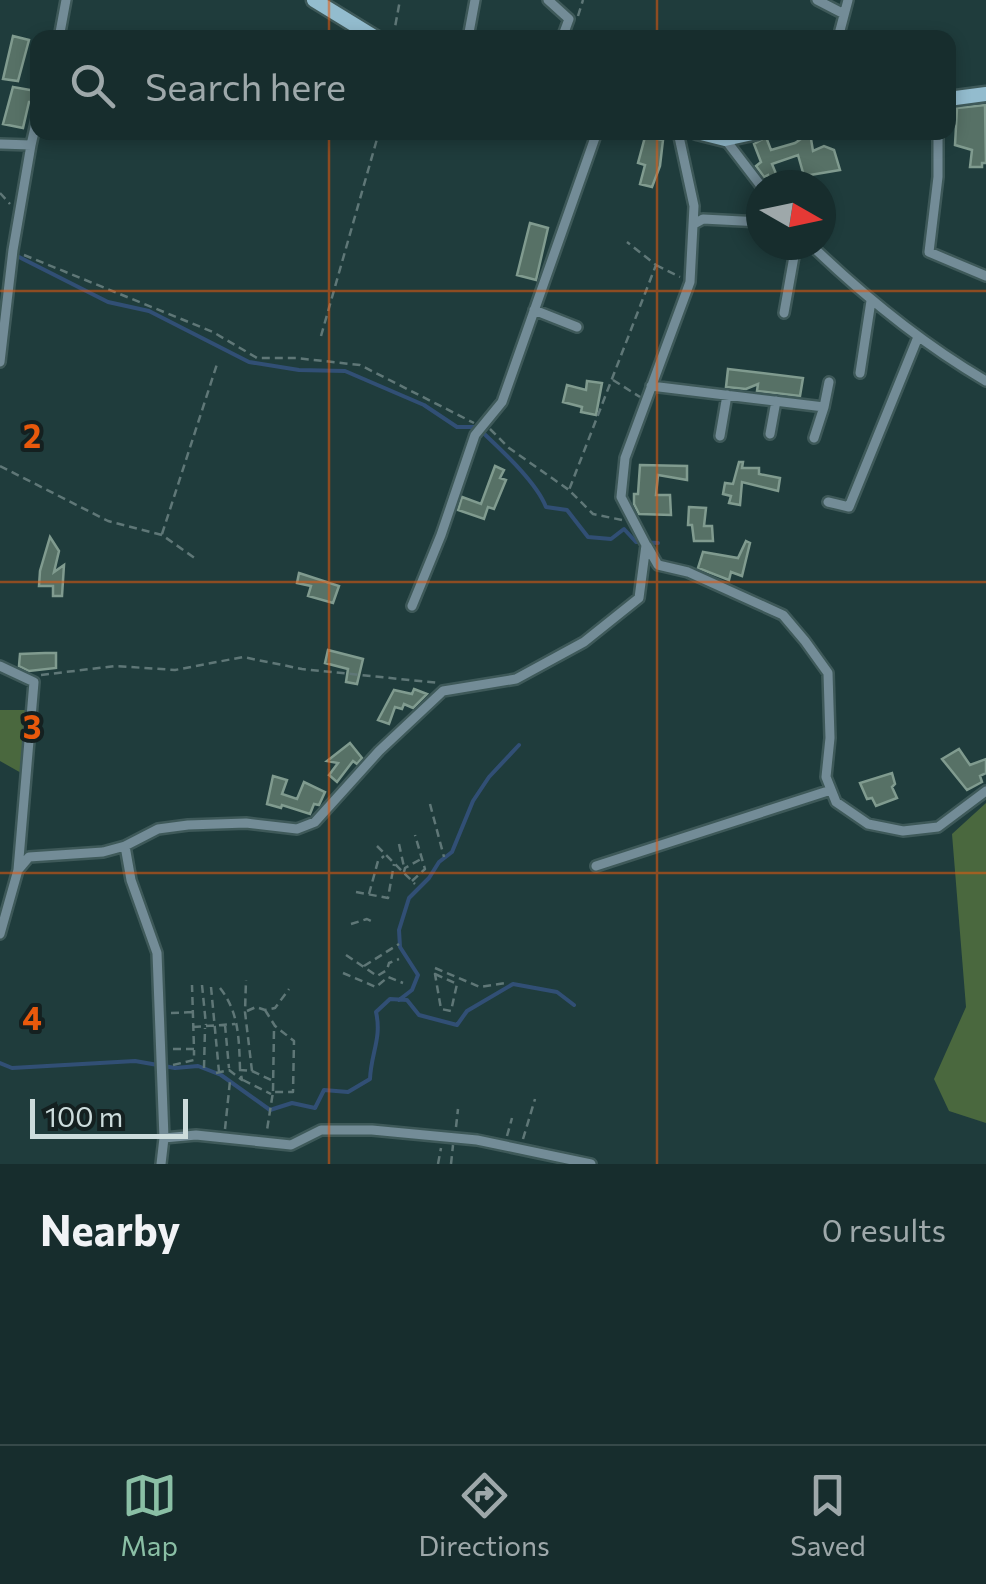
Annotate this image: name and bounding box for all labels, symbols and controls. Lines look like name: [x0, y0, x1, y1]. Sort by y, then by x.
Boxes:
search box: [30, 30, 956, 140]
icon: search: [65, 58, 120, 113]
text: Search here: [145, 62, 346, 109]
north arrow: [746, 170, 836, 260]
text: 2: [23, 415, 41, 455]
text: 3: [23, 706, 41, 746]
text: 4: [22, 997, 42, 1037]
scale bar: [30, 1094, 188, 1138]
text: 100 m: [45, 1099, 123, 1133]
text: Nearby: [40, 1203, 180, 1255]
text: 0 results: [822, 1209, 946, 1249]
tab: Map: [120, 1468, 178, 1562]
tab: Directions: [418, 1468, 550, 1562]
tab: Saved: [790, 1468, 866, 1562]

